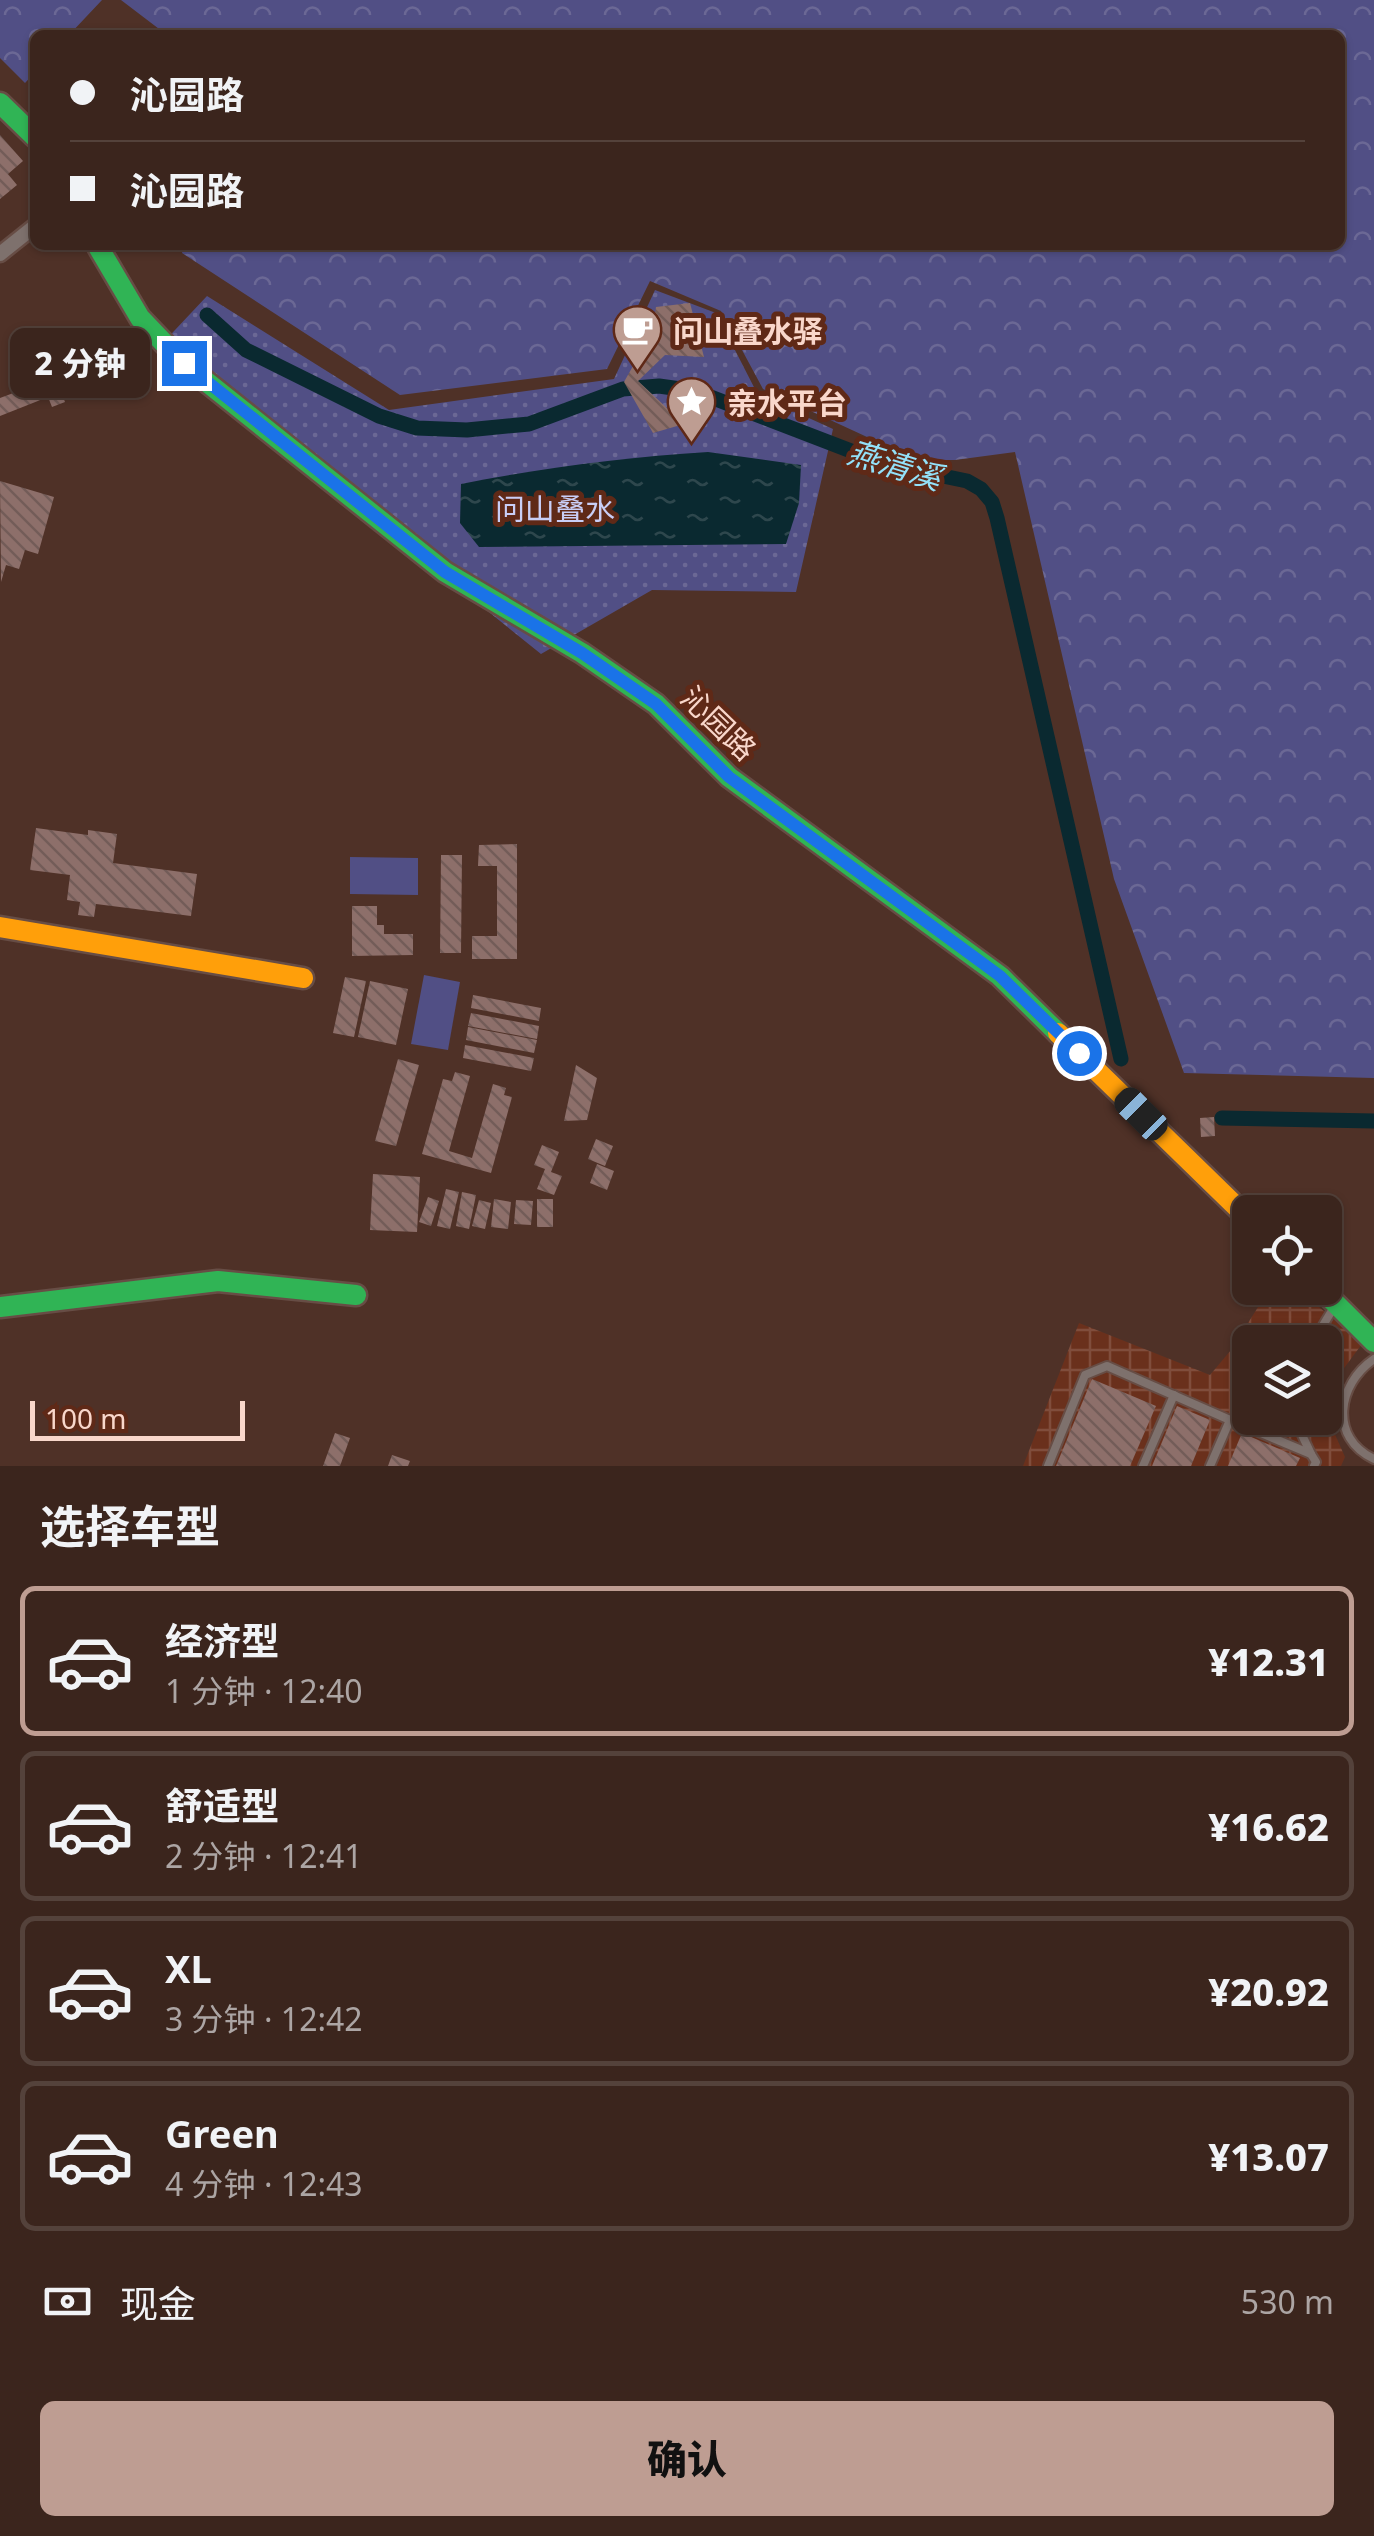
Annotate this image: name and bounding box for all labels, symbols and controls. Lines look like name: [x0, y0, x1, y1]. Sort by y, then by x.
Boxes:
text: 沁园路: [130, 68, 244, 120]
text: 沁园路: [130, 164, 244, 216]
cafe icon: 问山叠水驿: [612, 304, 664, 372]
place label: 问山叠水驿: [673, 310, 823, 351]
callout: 2 分钟: [9, 328, 149, 398]
text: 2 分钟: [35, 341, 125, 384]
route end: [162, 341, 207, 386]
place icon: 亲水平台: [666, 376, 718, 444]
place label: 亲水平台: [727, 382, 847, 423]
water label: 燕清溪: [843, 429, 950, 499]
park label: 问山叠水: [495, 488, 615, 529]
street label: 沁园路: [672, 677, 766, 769]
route start: [1057, 1031, 1102, 1076]
car: [1109, 1082, 1173, 1146]
map controls: [1232, 1195, 1342, 1435]
button: locate: [1232, 1195, 1342, 1305]
button: layers: [1232, 1325, 1342, 1435]
scale bar: [30, 1396, 245, 1440]
text: 100 m: [45, 1399, 127, 1437]
text: 选择车型: [40, 1495, 220, 1556]
text: 经济型: [165, 1614, 279, 1666]
icon: car: [45, 1616, 135, 1706]
text: ¥12.31: [1208, 1635, 1329, 1687]
text: 1 分钟 · 12:40: [165, 1669, 363, 1712]
text: 舒适型: [165, 1779, 279, 1831]
icon: car: [45, 1781, 135, 1871]
text: ¥16.62: [1208, 1800, 1329, 1852]
text: 2 分钟 · 12:41: [165, 1834, 363, 1877]
text: XL: [165, 1942, 212, 1994]
icon: car: [45, 1946, 135, 2036]
text: ¥20.92: [1208, 1965, 1329, 2017]
text: 3 分钟 · 12:42: [165, 1997, 363, 2040]
text: Green: [165, 2107, 279, 2159]
icon: car: [45, 2111, 135, 2201]
text: ¥13.07: [1208, 2130, 1329, 2182]
text: 4 分钟 · 12:43: [165, 2162, 363, 2205]
icon: cash: [40, 2274, 95, 2329]
text: 现金: [120, 2277, 196, 2329]
text: 530 m: [1241, 2280, 1334, 2323]
button: 确认: [40, 2401, 1334, 2516]

